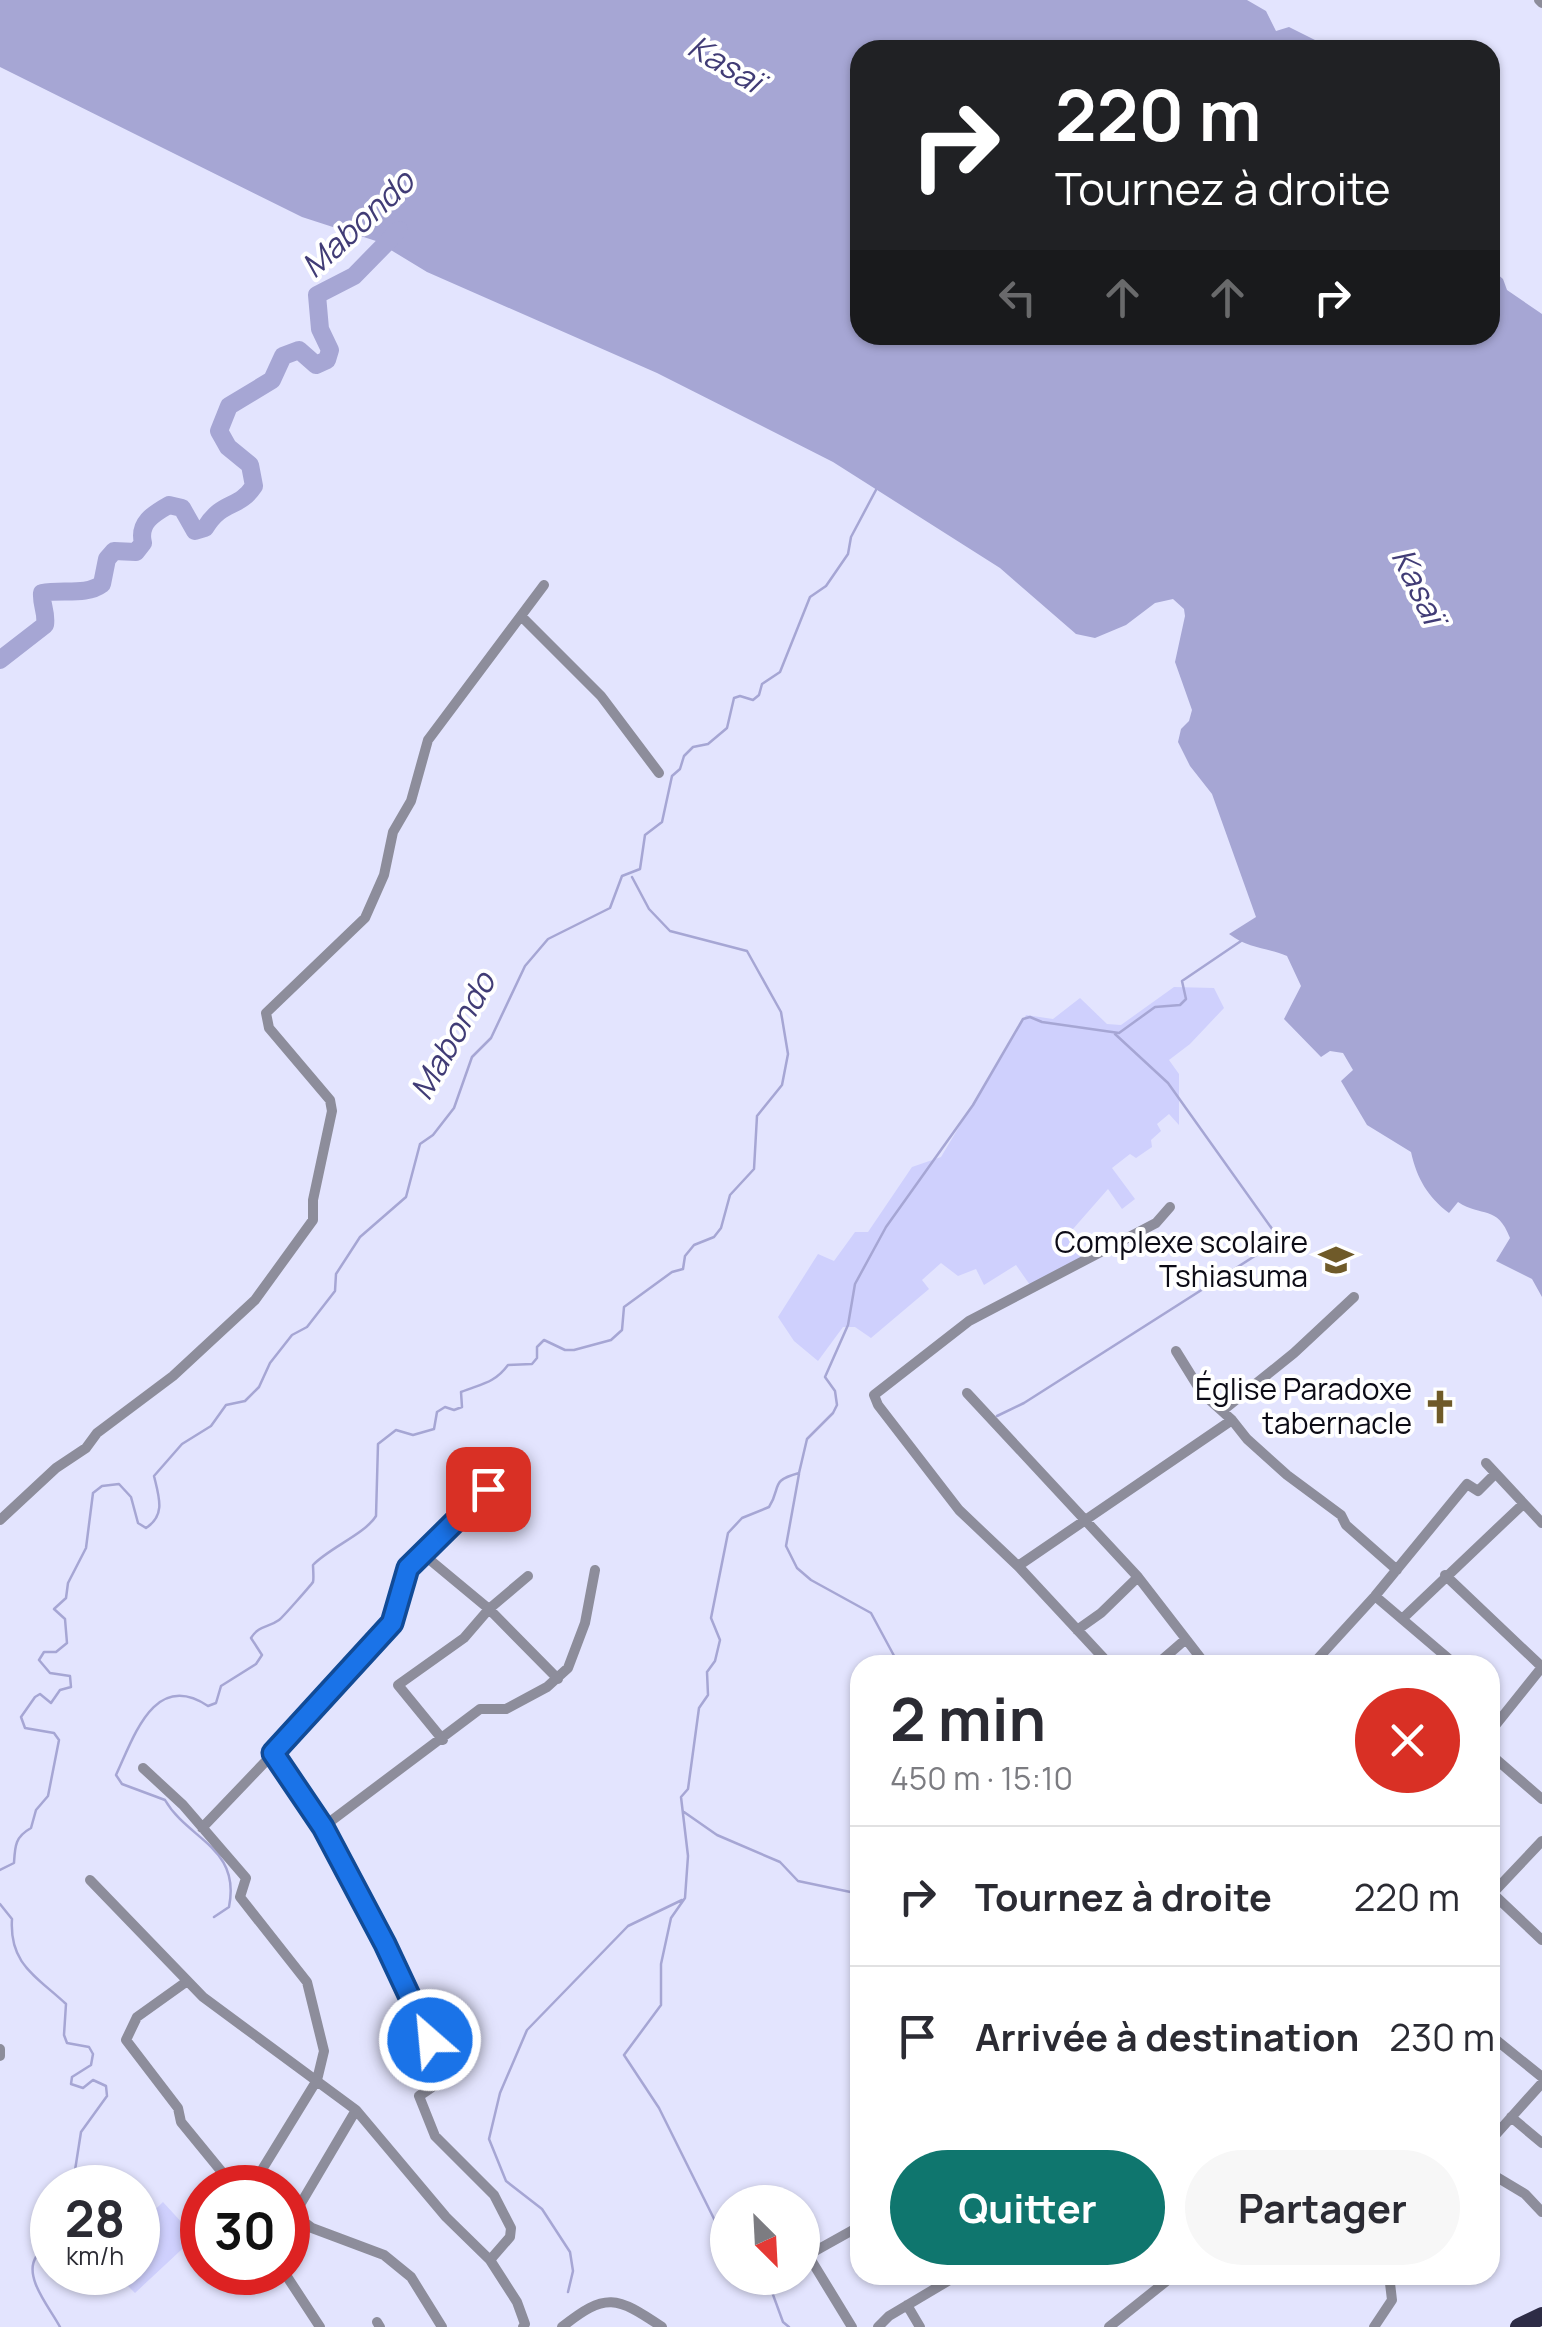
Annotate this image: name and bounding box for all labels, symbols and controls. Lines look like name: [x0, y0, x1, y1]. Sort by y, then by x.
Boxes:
water label: Kasaï: [680, 24, 776, 106]
text: 220 m: [1055, 66, 1261, 162]
icon: right: [890, 80, 1020, 210]
text: Tournez à droite: [1055, 157, 1391, 219]
water label: Mabondo: [291, 158, 425, 287]
icon: left: [990, 270, 1045, 325]
icon: ahead: [1095, 270, 1150, 325]
icon: ahead: [1200, 270, 1255, 325]
icon: right: [1305, 270, 1360, 325]
water label: Kasaï: [1382, 540, 1459, 636]
water label: Mabondo: [399, 962, 506, 1107]
place label: Complexe scolaire Tshiasuma: [1055, 1221, 1308, 1296]
school or university icon: Complexe scolaire Tshiasuma: [1317, 1241, 1355, 1279]
place label: Église Paradoxe tabernacle: [1195, 1368, 1412, 1443]
church icon: Église Paradoxe tabernacle: [1421, 1388, 1459, 1426]
pin: [446, 1447, 531, 1532]
icon: arrive: [461, 1462, 516, 1517]
text: 2 min: [890, 1677, 1046, 1759]
button: close: [1355, 1688, 1460, 1793]
text: 450 m · 15:10: [890, 1756, 1073, 1800]
icon: right: [890, 1869, 945, 1924]
text: Tournez à droite: [975, 1870, 1272, 1922]
text: 220 m: [1354, 1870, 1460, 1922]
position arrow: [378, 1988, 482, 2092]
icon: arrive: [890, 2009, 945, 2064]
text: Arrivée à destination: [975, 2010, 1359, 2062]
text: 230 m: [1389, 2010, 1495, 2062]
button: Quitter: [890, 2150, 1165, 2265]
button: Partager: [1185, 2150, 1460, 2265]
speed limit sign: 30: [180, 2165, 310, 2295]
text: 28: [65, 2184, 125, 2252]
north arrow: [710, 2185, 820, 2295]
map controls: [710, 2185, 820, 2295]
text: km/h: [66, 2238, 124, 2273]

